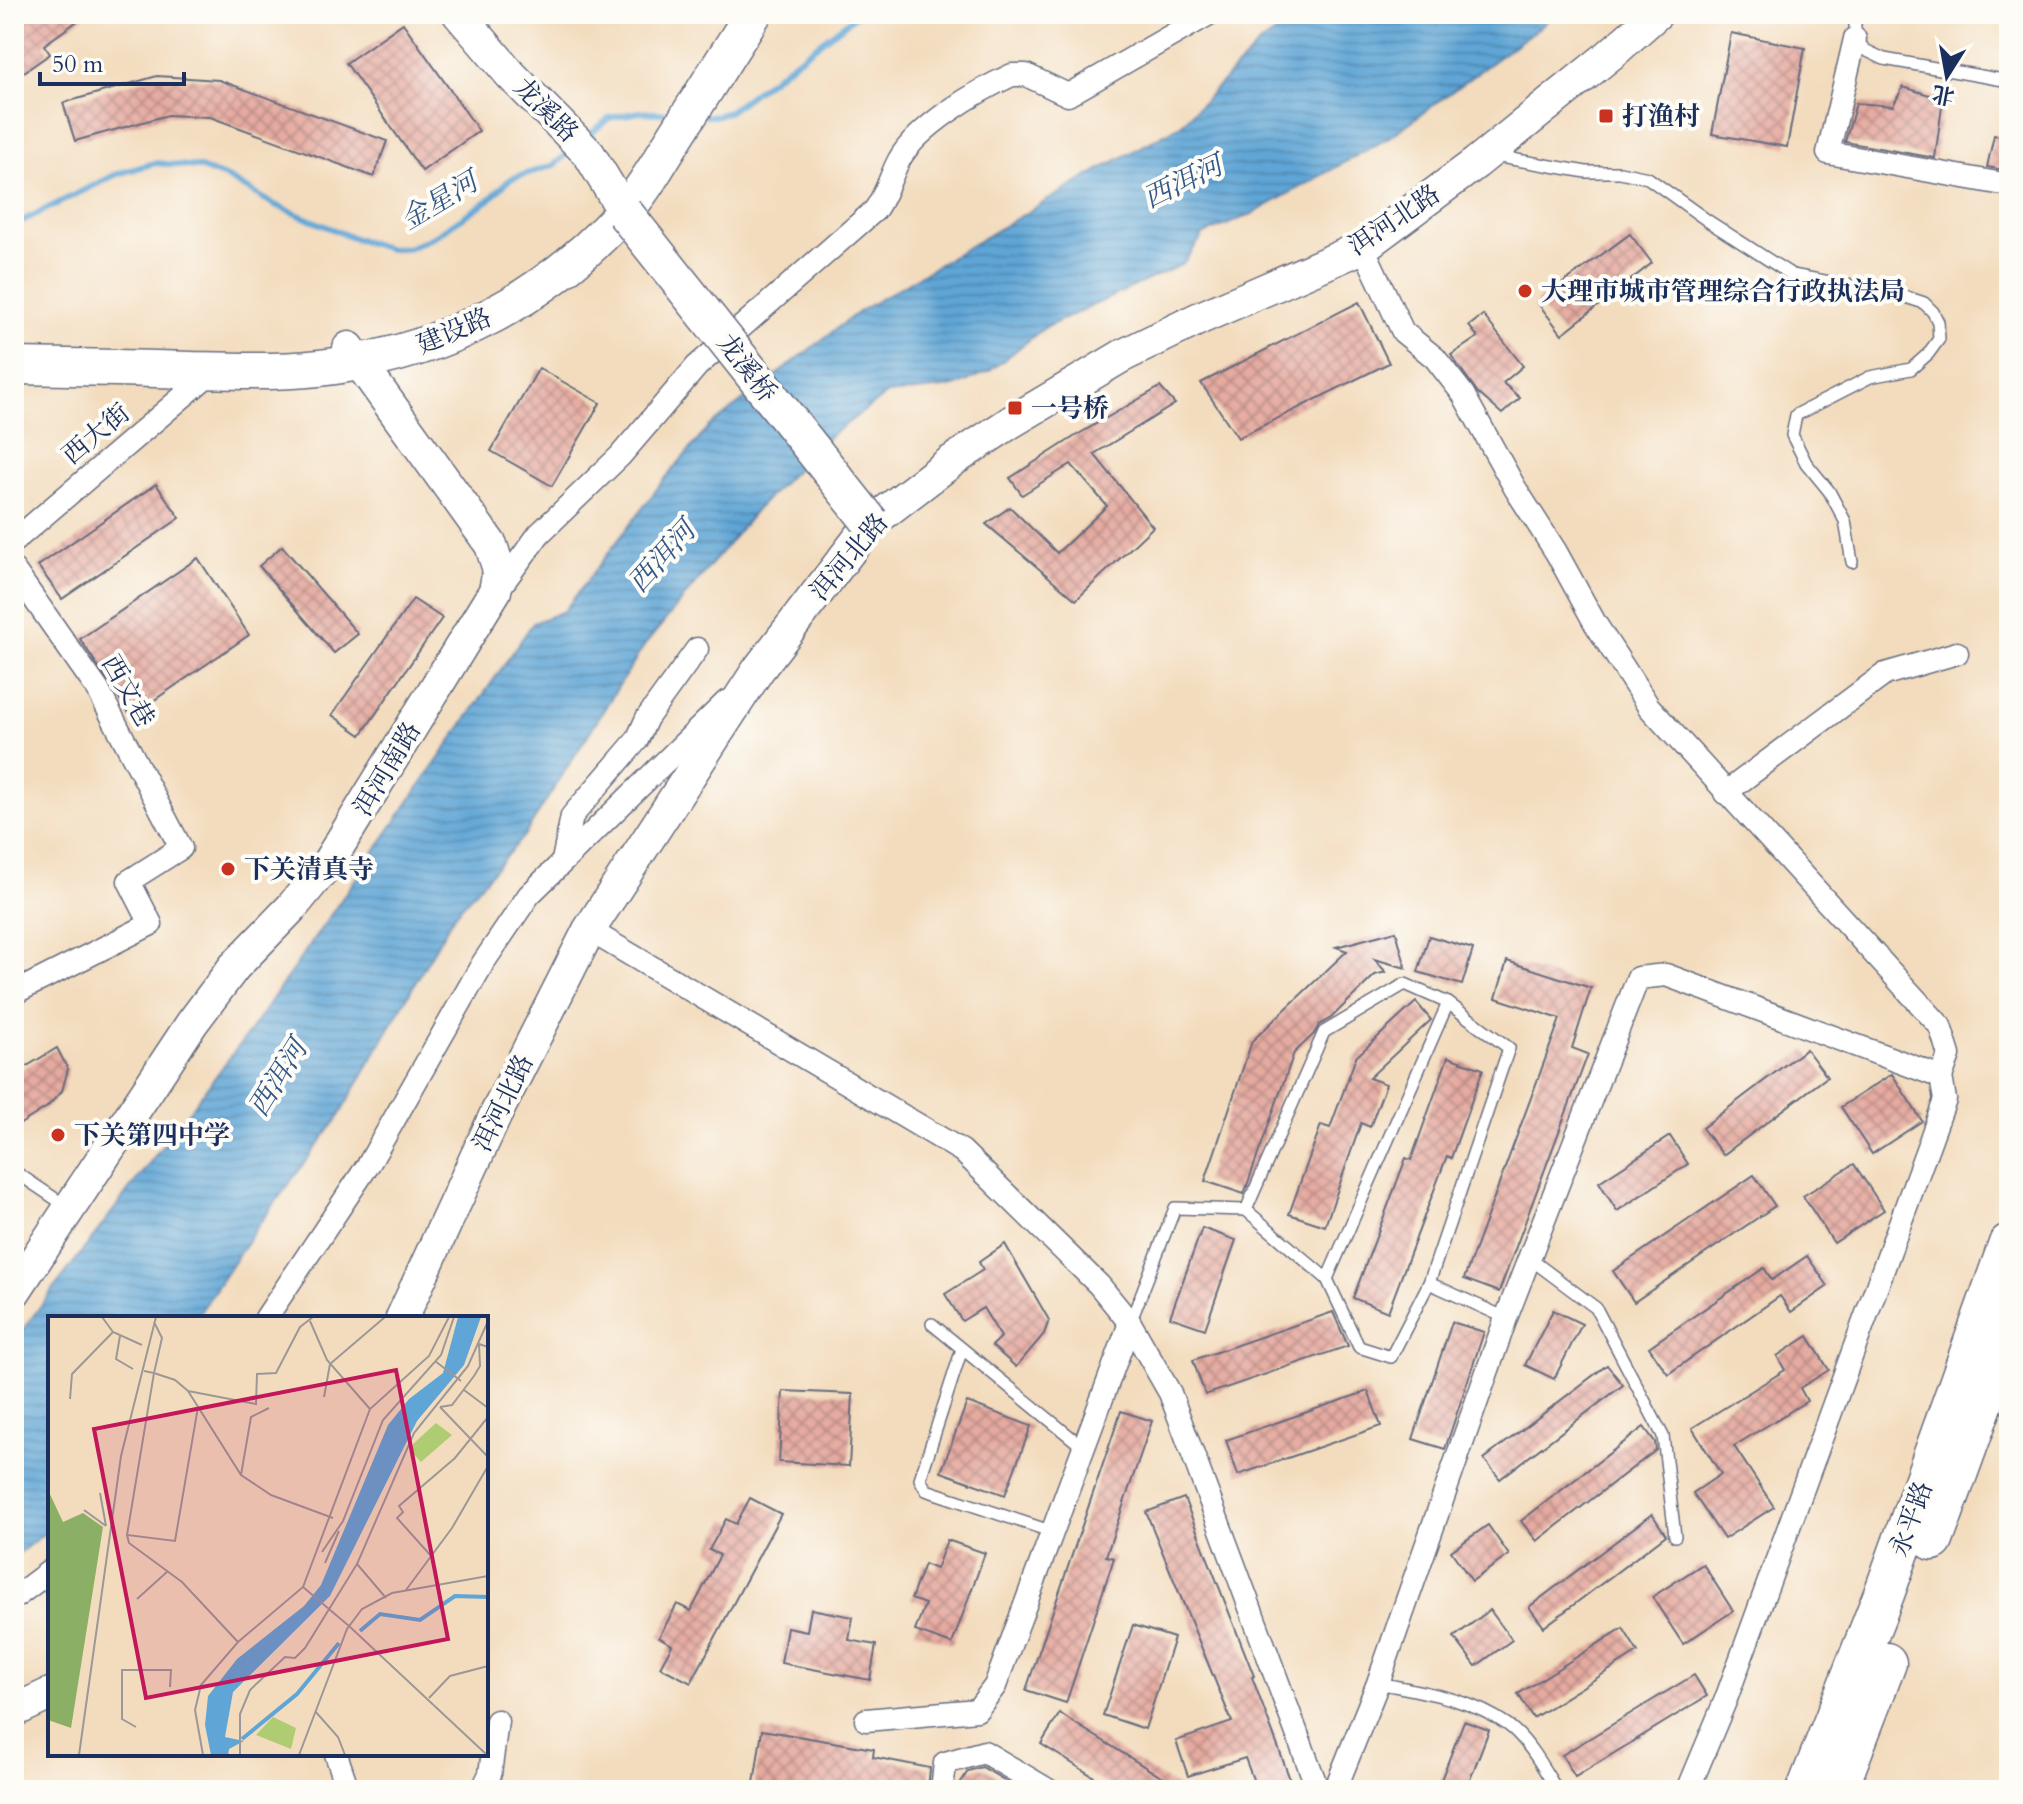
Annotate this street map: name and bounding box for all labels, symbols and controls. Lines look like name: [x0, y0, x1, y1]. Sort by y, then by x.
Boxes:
scale bar: [40, 36, 184, 86]
north arrow: [1907, 36, 1987, 116]
text: 50 m: [52, 48, 104, 81]
street label: 龙溪路: [506, 70, 586, 150]
text: 北: [1930, 78, 1957, 111]
place label: 打渔村: [1622, 99, 1700, 134]
marker: 打渔村: [1597, 107, 1615, 125]
water label: 西洱河: [1137, 144, 1234, 217]
water label: 金星河: [393, 161, 489, 239]
street label: 洱河北路: [1341, 176, 1447, 264]
place label: 大理市城市管理综合行政执法局: [1541, 274, 1905, 309]
marker: 大理市城市管理综合行政执法局: [1516, 282, 1534, 300]
street label: 建设路: [411, 300, 497, 362]
street label: 龙溪桥: [709, 326, 785, 410]
place label: 一号桥: [1031, 391, 1109, 426]
street label: 西大街: [55, 396, 137, 472]
marker: 一号桥: [1006, 399, 1024, 417]
street label: 洱河北路: [802, 506, 896, 608]
water label: 西洱河: [620, 509, 708, 601]
street label: 西文巷: [93, 648, 163, 734]
street label: 洱河南路: [345, 715, 429, 823]
place label: 下关清真寺: [244, 852, 374, 887]
marker: 下关清真寺: [219, 860, 237, 878]
water label: 西洱河: [240, 1028, 319, 1124]
street label: 洱河北路: [464, 1049, 542, 1157]
place label: 下关第四中学: [74, 1118, 230, 1153]
marker: 下关第四中学: [49, 1126, 67, 1144]
inset map: [48, 1316, 488, 1756]
street label: 永平路: [1881, 1476, 1941, 1562]

